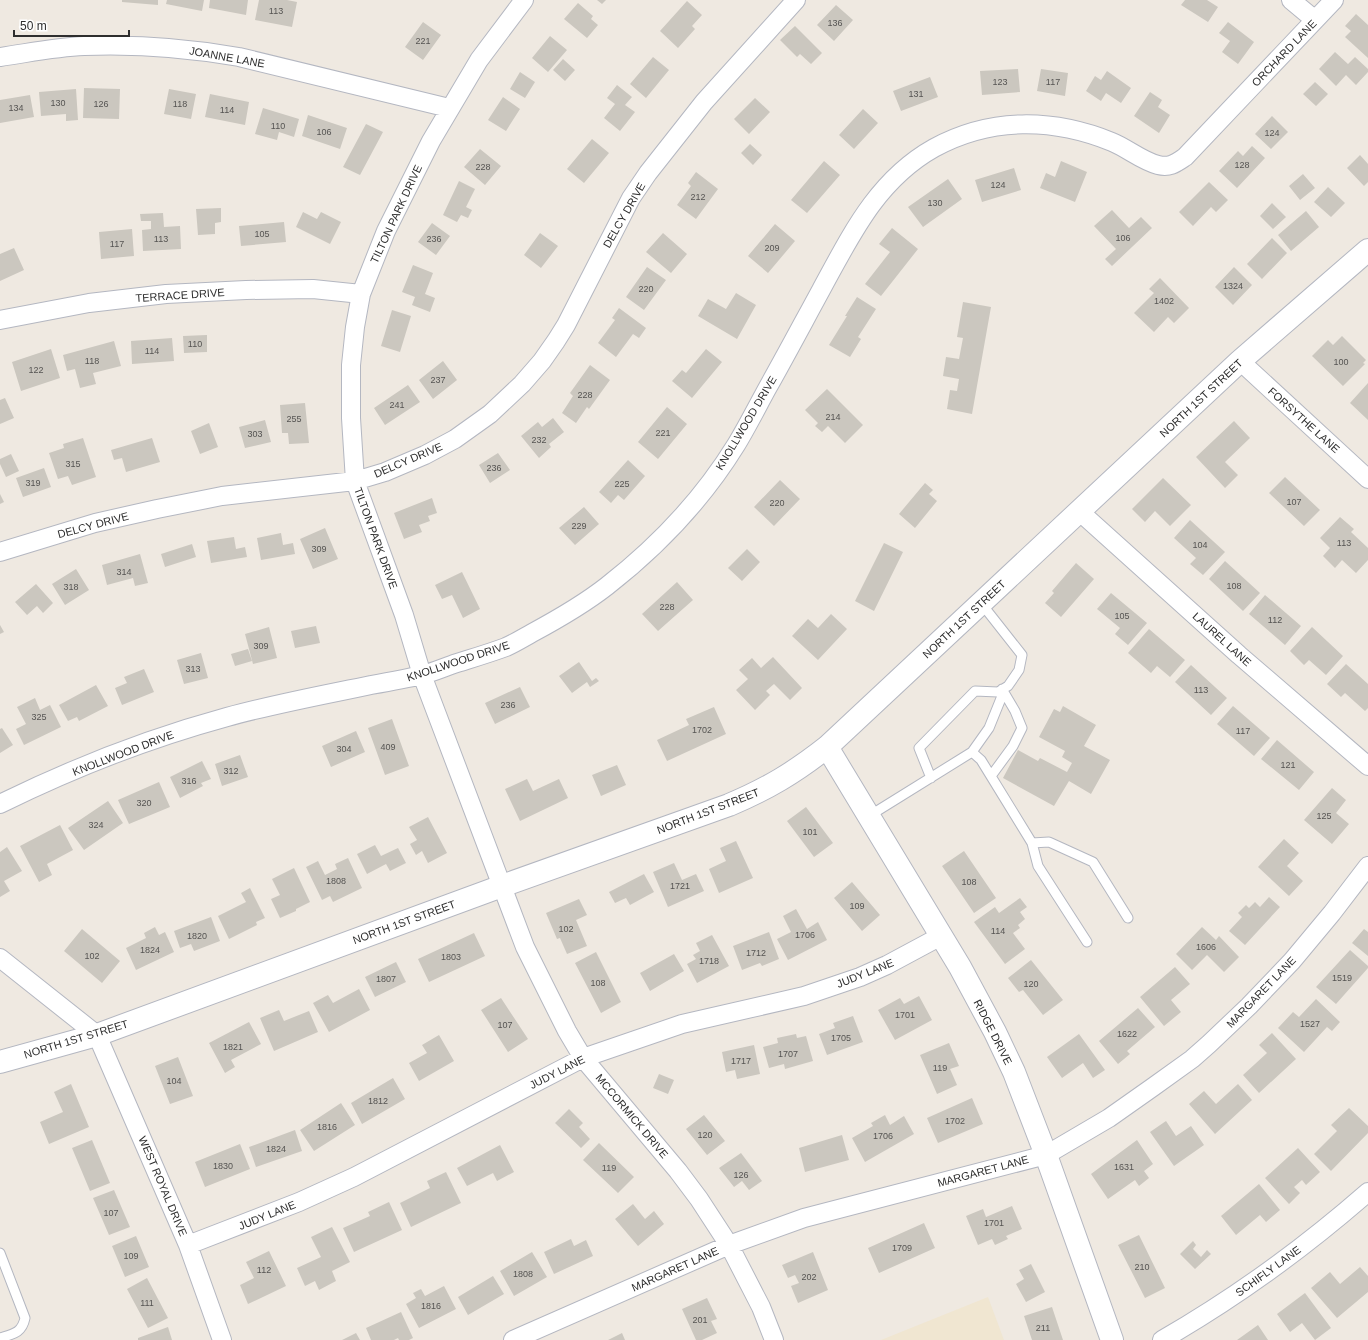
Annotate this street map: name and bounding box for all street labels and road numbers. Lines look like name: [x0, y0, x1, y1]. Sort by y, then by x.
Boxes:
street label: ORCHARD LANE: [1249, 17, 1319, 89]
street label: JOANNE LANE: [188, 44, 266, 70]
street label: TILTON PARK DRIVE: [368, 163, 424, 265]
street label: DELCY DRIVE: [601, 180, 647, 250]
street label: TERRACE DRIVE: [135, 286, 225, 304]
street label: NORTH 1ST STREET: [1157, 356, 1245, 439]
street label: KNOLLWOOD DRIVE: [713, 374, 779, 472]
street label: FORSYTHE LANE: [1266, 385, 1342, 455]
street label: DELCY DRIVE: [372, 440, 444, 480]
street label: TILTON PARK DRIVE: [352, 486, 400, 590]
street label: DELCY DRIVE: [56, 510, 130, 540]
street label: NORTH 1ST STREET: [920, 577, 1008, 660]
street label: LAUREL LANE: [1190, 610, 1254, 668]
street label: KNOLLWOOD DRIVE: [405, 639, 511, 683]
street label: KNOLLWOOD DRIVE: [71, 728, 175, 778]
street label: NORTH 1ST STREET: [655, 786, 761, 836]
street label: NORTH 1ST STREET: [351, 898, 457, 946]
street label: MARGARET LANE: [1224, 954, 1298, 1030]
street label: JUDY LANE: [835, 956, 895, 990]
street label: RIDGE DRIVE: [971, 997, 1015, 1067]
street label: NORTH 1ST STREET: [22, 1017, 130, 1061]
street label: JUDY LANE: [527, 1053, 587, 1091]
street label: MCCORMICK DRIVE: [593, 1072, 671, 1160]
street label: WEST ROYAL DRIVE: [136, 1134, 190, 1238]
street label: MARGARET LANE: [936, 1153, 1030, 1189]
street label: JUDY LANE: [237, 1198, 297, 1232]
street label: SCHIFLY LANE: [1233, 1243, 1303, 1299]
street label: MARGARET LANE: [630, 1244, 720, 1294]

